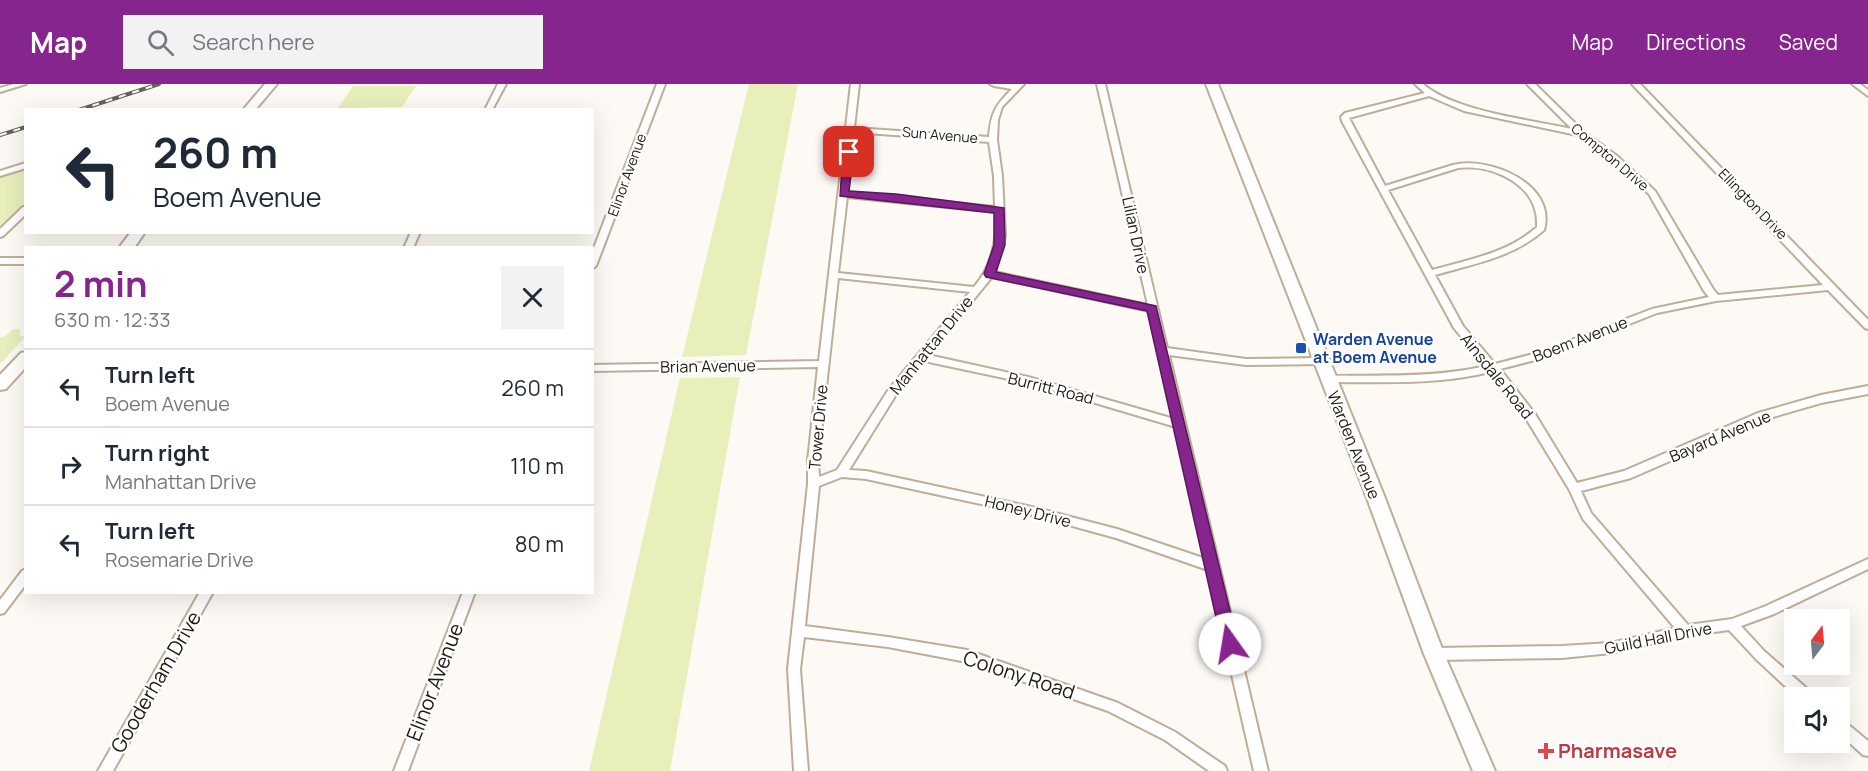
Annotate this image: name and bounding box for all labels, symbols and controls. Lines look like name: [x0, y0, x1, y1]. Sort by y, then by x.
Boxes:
search box: [123, 15, 543, 69]
text: Map: [30, 23, 87, 61]
icon: search: [144, 26, 177, 59]
text: Search here: [192, 27, 315, 57]
text: Map: [1572, 28, 1613, 56]
text: Directions: [1646, 28, 1746, 56]
text: Saved: [1779, 28, 1838, 56]
street label: Compton Drive: [1567, 119, 1653, 195]
street label: Sun Avenue: [901, 122, 979, 147]
text: 260 m: [153, 123, 278, 181]
pin: [823, 126, 874, 177]
street label: Elinor Avenue: [603, 131, 650, 219]
icon: left: [54, 132, 132, 210]
icon: arrive: [832, 135, 865, 168]
street label: Ellington Drive: [1715, 164, 1792, 243]
text: Boem Avenue: [153, 178, 322, 215]
street label: Lilian Drive: [1117, 194, 1155, 276]
text: 2 min: [54, 259, 148, 308]
button: close: [501, 266, 564, 329]
street label: Manhattan Drive: [884, 291, 978, 399]
text: 630 m · 12:33: [54, 306, 170, 333]
street label: Boem Avenue: [1529, 311, 1631, 367]
place label: Warden Avenue at Boem Avenue: [1313, 328, 1437, 368]
street label: Ainsdale Road: [1456, 329, 1538, 423]
marker: Warden Avenue at Boem Avenue: [1294, 341, 1308, 355]
street label: Brian Avenue: [660, 354, 756, 378]
text: Turn left: [105, 360, 195, 390]
street label: Burritt Road: [1006, 367, 1096, 409]
icon: left: [54, 372, 87, 405]
text: 260 m: [501, 373, 564, 403]
street label: Tower Drive: [803, 384, 833, 470]
street label: Warden Avenue: [1322, 388, 1386, 502]
text: Boem Avenue: [105, 390, 230, 417]
street label: Bayard Avenue: [1666, 405, 1774, 467]
text: Turn right: [105, 438, 210, 468]
icon: right: [54, 450, 87, 483]
text: 110 m: [510, 451, 564, 481]
text: Manhattan Drive: [105, 468, 256, 495]
street label: Honey Drive: [983, 490, 1073, 532]
text: Turn left: [105, 516, 195, 546]
icon: left: [54, 528, 87, 561]
text: 80 m: [515, 529, 564, 559]
text: Rosemarie Drive: [105, 546, 254, 573]
street label: Gooderham Drive: [104, 606, 207, 757]
north arrow: [1784, 609, 1850, 675]
map controls: [1784, 609, 1850, 753]
position arrow: [1198, 612, 1262, 676]
street label: Guild Hall Drive: [1602, 617, 1714, 659]
street label: Elinor Avenue: [400, 619, 469, 745]
street label: Colony Road: [960, 644, 1079, 705]
button: sound: [1784, 687, 1850, 753]
place label: Pharmasave: [1558, 737, 1677, 764]
marker: Pharmasave: [1539, 744, 1553, 758]

